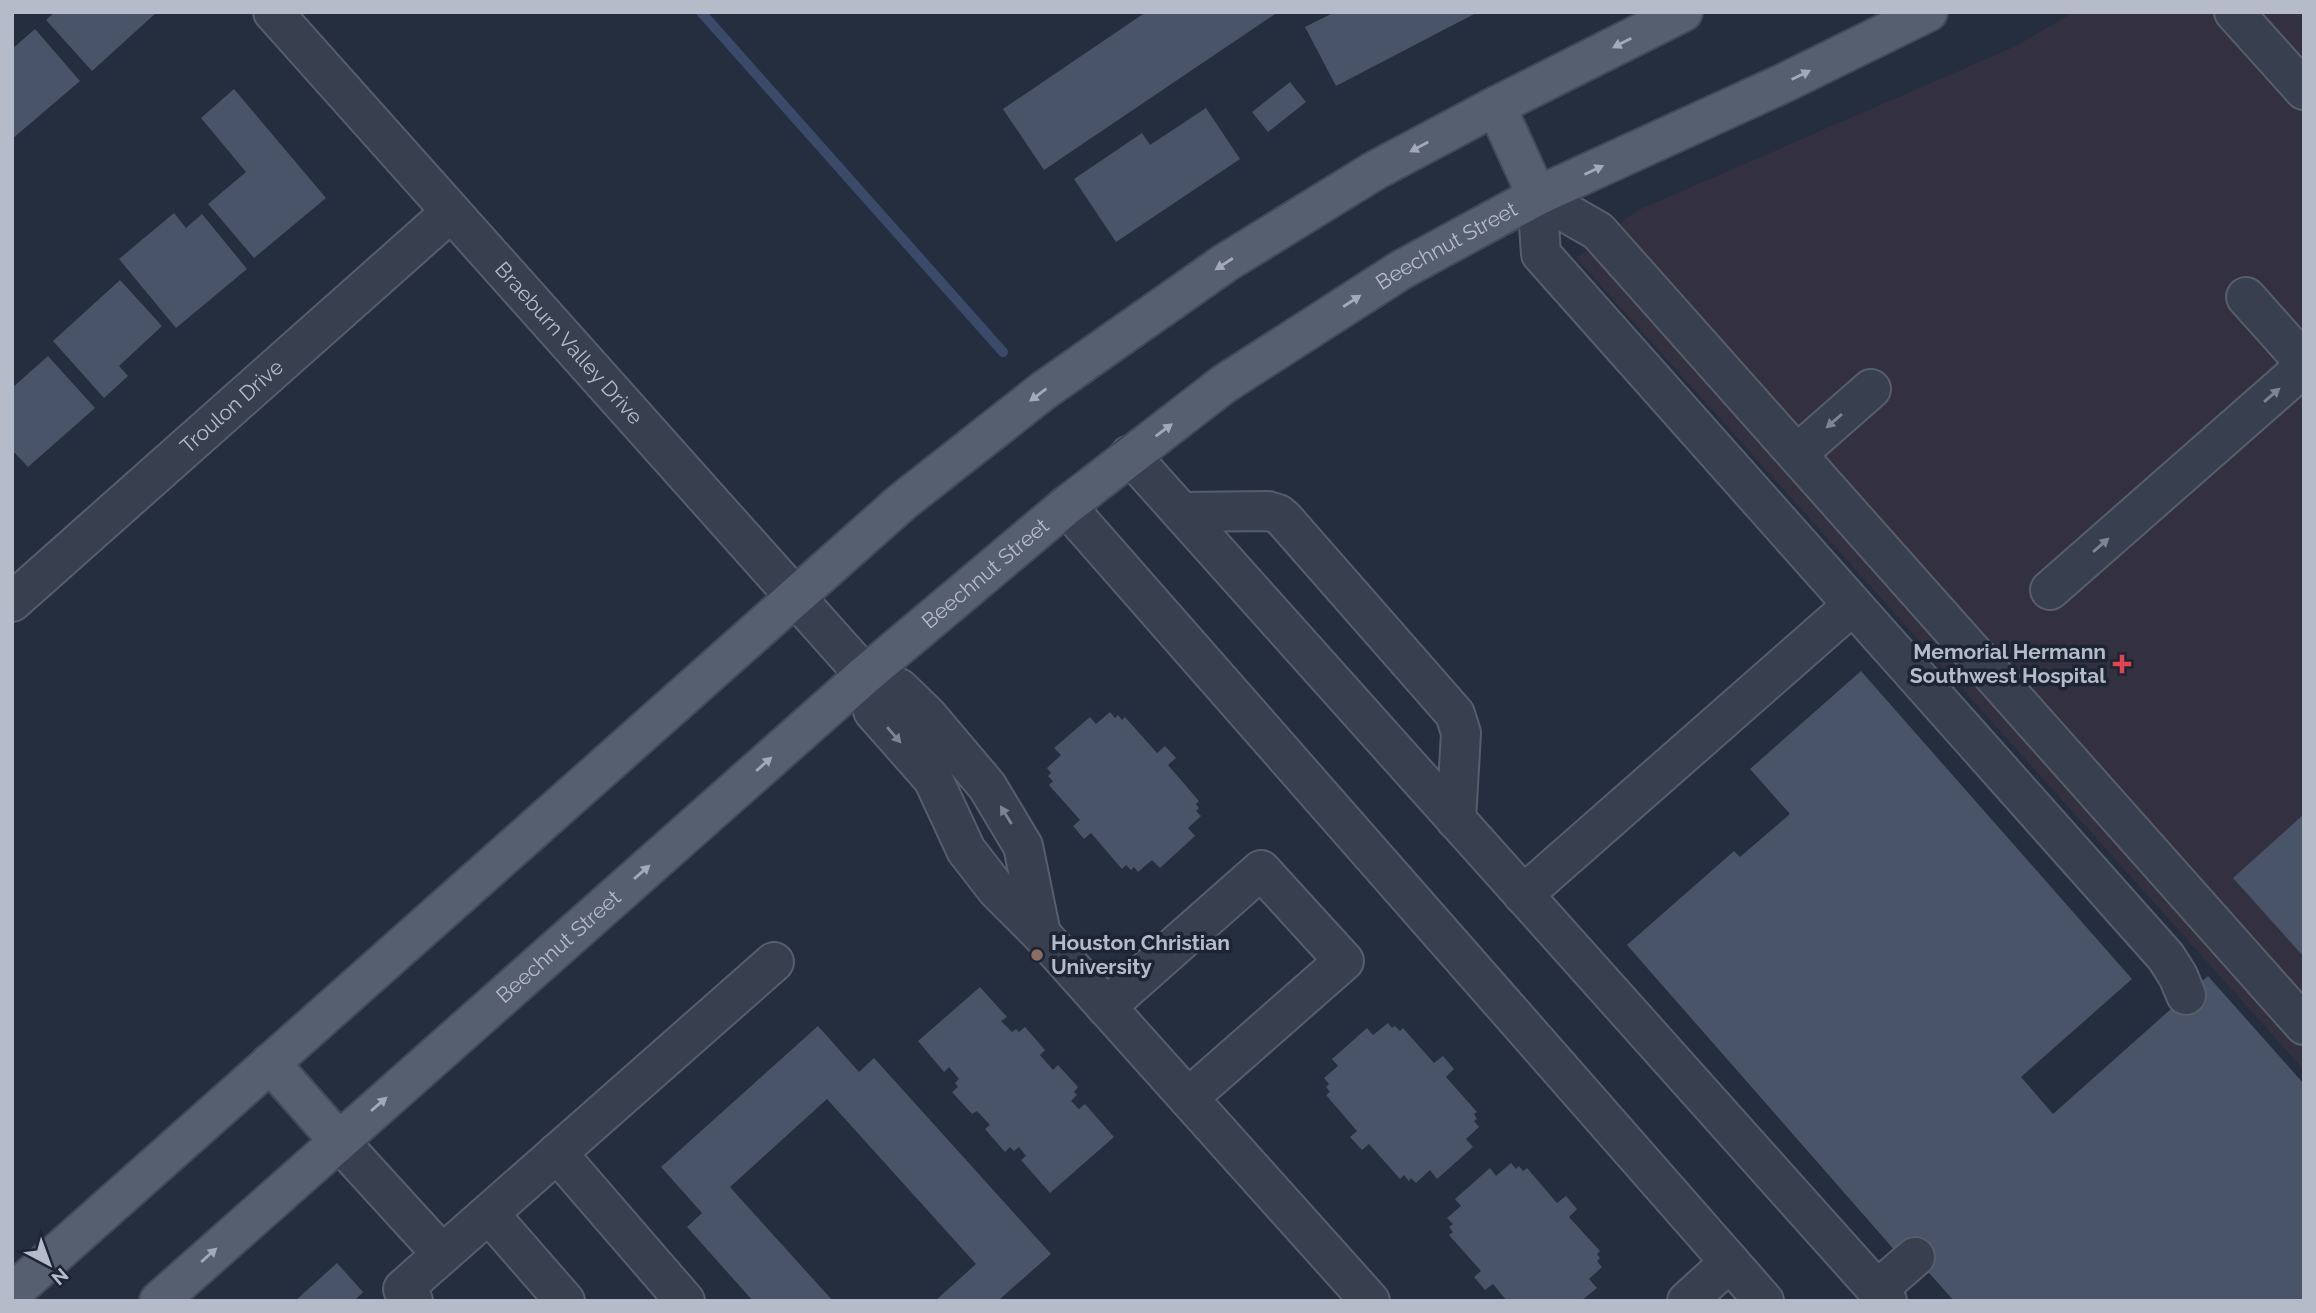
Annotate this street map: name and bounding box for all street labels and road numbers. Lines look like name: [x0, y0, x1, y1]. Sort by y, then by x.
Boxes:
street label: Beechnut Street: [1371, 196, 1521, 295]
street label: Braeburn Valley Drive: [490, 256, 648, 429]
street label: Troulon Drive: [175, 354, 288, 459]
street label: Beechnut Street: [917, 513, 1054, 634]
street label: Beechnut Street: [491, 885, 626, 1008]

